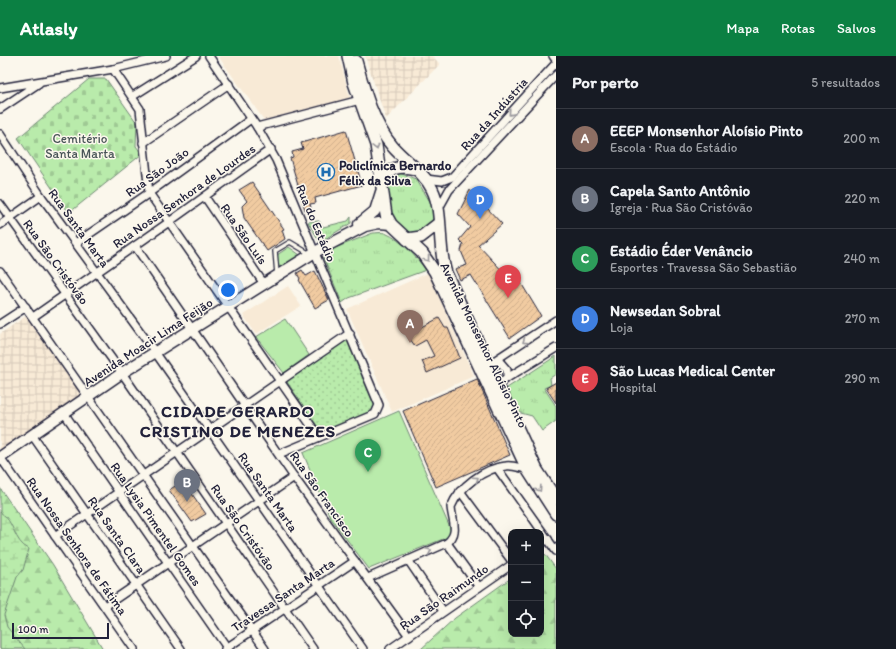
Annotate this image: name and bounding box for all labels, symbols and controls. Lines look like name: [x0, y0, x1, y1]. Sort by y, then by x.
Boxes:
text: Atlasly: [20, 17, 77, 40]
text: Mapa: [727, 20, 759, 37]
text: Rotas: [781, 20, 815, 37]
text: Salvos: [837, 20, 876, 37]
text: Por perto: [572, 72, 639, 92]
street label: Rua da Indústria: [457, 74, 531, 153]
text: 5 resultados: [811, 75, 880, 90]
one-way arrow: [508, 108, 516, 116]
text: EEEP Monsenhor Aloísio Pinto: [610, 122, 803, 140]
park label: Cemitério Santa Marta: [45, 131, 115, 161]
text: A: [581, 131, 589, 146]
text: 200 m: [843, 131, 880, 146]
text: Escola · Rua do Estádio: [610, 140, 737, 155]
street label: Rua Nossa Senhora de Lourdes: [110, 141, 258, 251]
one-way arrow: [371, 143, 380, 150]
street label: Rua São João: [123, 144, 192, 200]
place label: Policlínica Bernardo Félix da Silva: [339, 158, 452, 188]
hospital icon: Policlínica Bernardo Félix da Silva: [316, 162, 336, 182]
street label: Rua do Estádio: [293, 182, 339, 264]
text: Capela Santo Antônio: [610, 182, 750, 200]
street label: Rua Santa Marta: [45, 186, 113, 270]
pin: D: [467, 186, 493, 219]
text: B: [581, 191, 589, 206]
text: 220 m: [844, 191, 880, 206]
text: Igreja · Rua São Cristóvão: [610, 200, 753, 215]
street label: Rua São Luís: [218, 201, 271, 267]
street label: Rua São Cristóvão: [20, 217, 92, 308]
text: Estádio Éder Venâncio: [610, 242, 753, 260]
text: C: [581, 251, 589, 266]
text: 240 m: [843, 251, 880, 266]
one-way arrow: [422, 255, 429, 262]
street label: Avenida Monsenhor Aloísio Pinto: [437, 260, 531, 430]
text: Esportes · Travessa São Sebastião: [610, 260, 797, 275]
pin: E: [495, 265, 521, 298]
your location: [218, 280, 238, 300]
street label: Avenida Moacir Lima Feijão: [81, 294, 216, 389]
text: Newsedan Sobral: [610, 302, 721, 320]
pin: A: [397, 310, 423, 343]
text: D: [581, 311, 589, 326]
text: 270 m: [845, 311, 880, 326]
text: Loja: [610, 320, 633, 335]
one-way arrow: [522, 336, 529, 344]
text: São Lucas Medical Center: [610, 362, 775, 380]
text: E: [581, 371, 589, 386]
text: 290 m: [844, 371, 880, 386]
text: Hospital: [610, 380, 657, 395]
district label: CIDADE GERARDO CRISTINO DE MENEZES: [140, 401, 336, 441]
pin: C: [355, 439, 381, 472]
street label: Rua São Francisco: [287, 448, 357, 540]
street label: Rua Santa Marta: [235, 449, 301, 535]
street label: Rua Lysia Pimentel Gomes: [108, 459, 205, 589]
pin: B: [174, 469, 200, 502]
street label: Rua Nossa Senhora de Fátima: [24, 474, 130, 618]
one-way arrow: [472, 477, 479, 484]
street label: Rua São Cristóvão: [208, 481, 278, 573]
one-way arrow: [534, 485, 542, 492]
street label: Rua Santa Clara: [85, 494, 149, 577]
map controls: [508, 529, 544, 637]
button: +: [508, 529, 544, 565]
one-way arrow: [424, 548, 432, 556]
street label: Travessa Santa Marta: [229, 555, 338, 635]
street label: Rua São Raimundo: [397, 561, 492, 633]
button: −: [508, 565, 544, 601]
button: locate: [508, 601, 544, 637]
scale bar: [12, 621, 109, 640]
text: 100 m: [18, 623, 48, 636]

